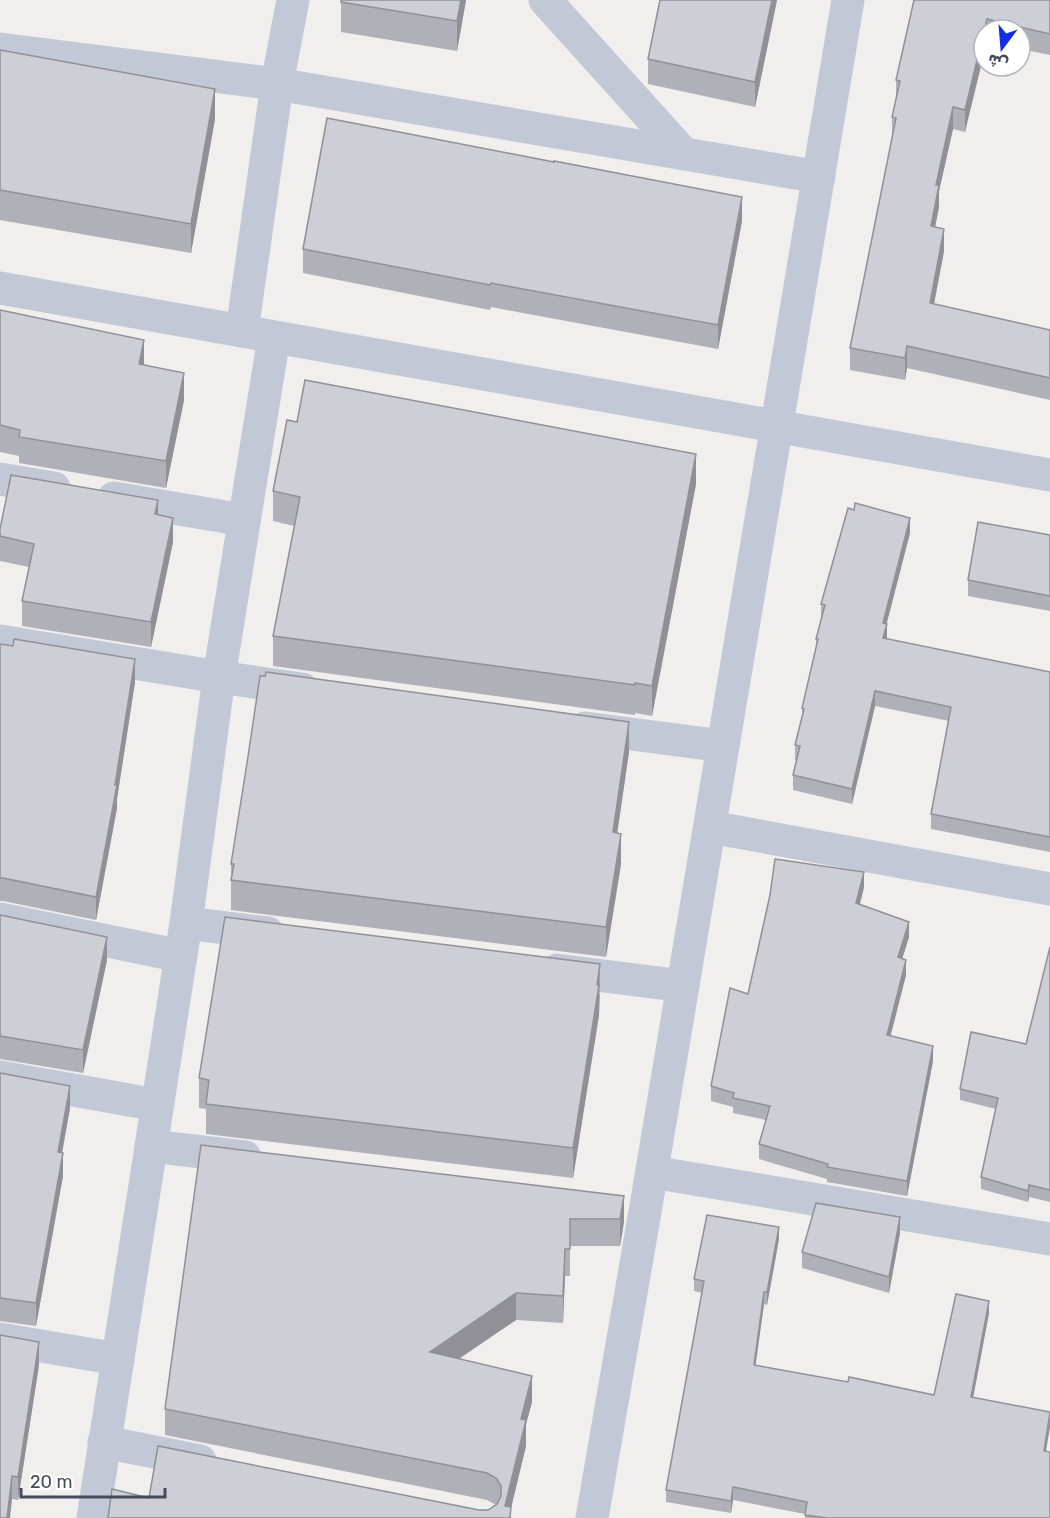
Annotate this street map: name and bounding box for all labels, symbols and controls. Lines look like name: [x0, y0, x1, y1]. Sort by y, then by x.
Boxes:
north arrow: [972, 18, 1032, 78]
text: ش: [986, 50, 1010, 74]
scale bar: [21, 1461, 165, 1499]
text: 20 m: [30, 1471, 72, 1493]

